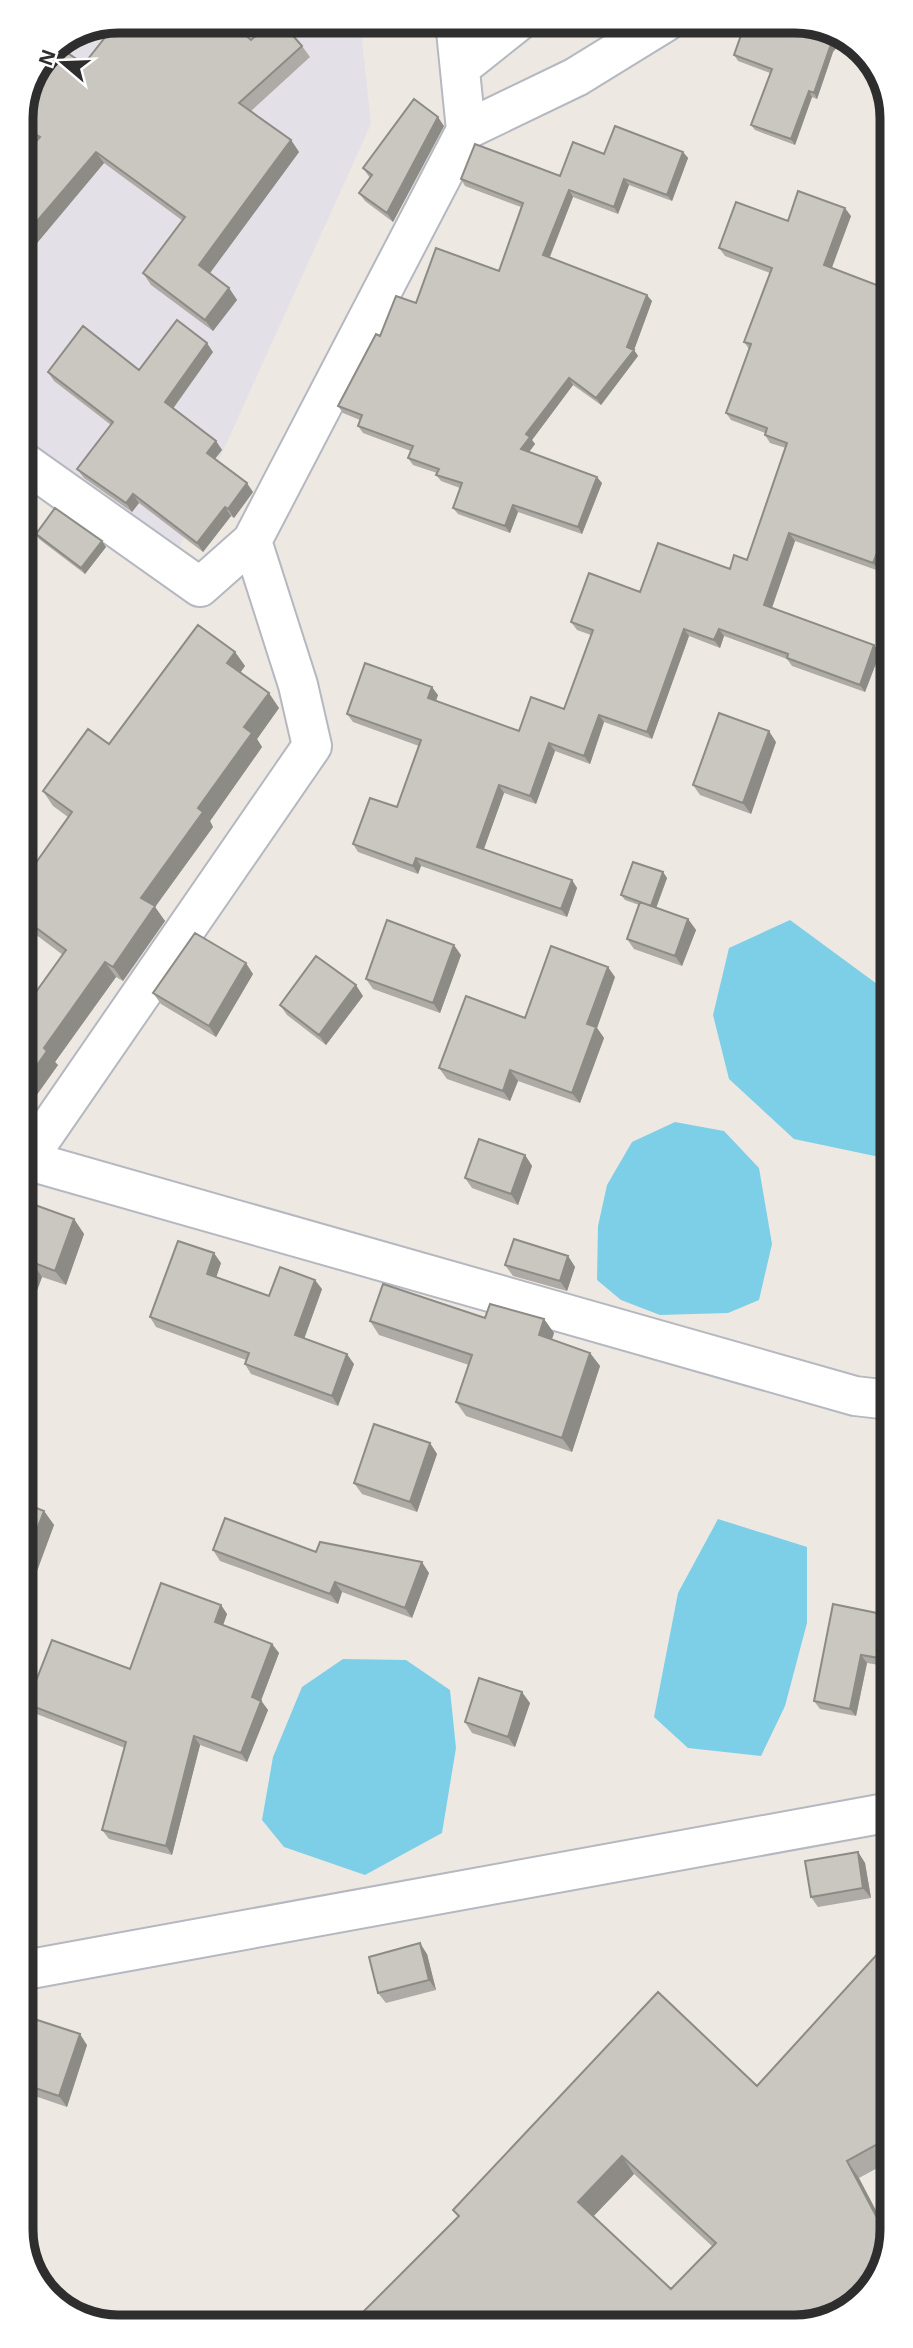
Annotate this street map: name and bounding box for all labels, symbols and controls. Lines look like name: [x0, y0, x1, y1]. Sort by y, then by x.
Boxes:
north arrow: [28, 28, 98, 98]
text: N: [32, 46, 62, 69]

